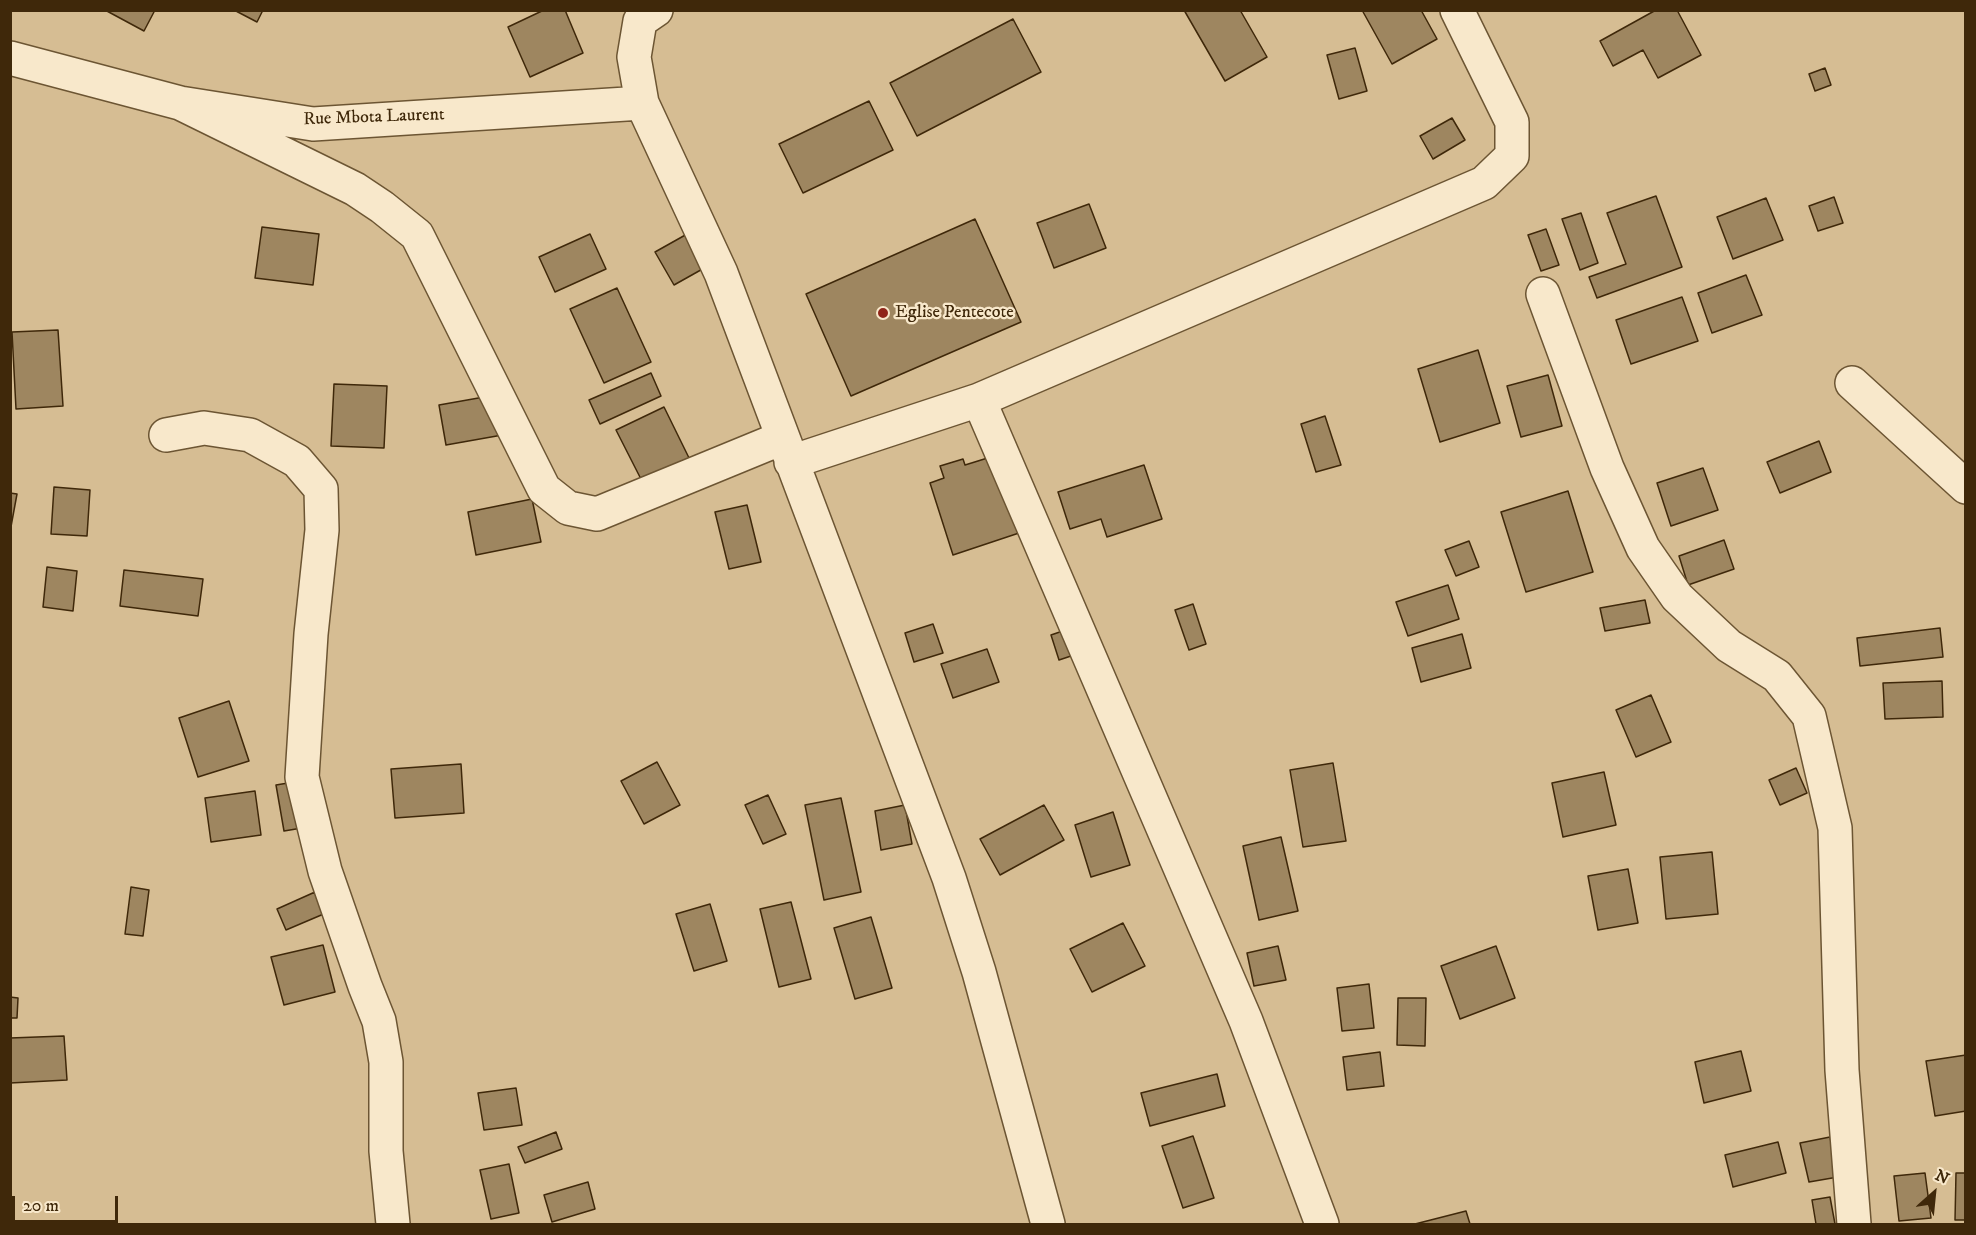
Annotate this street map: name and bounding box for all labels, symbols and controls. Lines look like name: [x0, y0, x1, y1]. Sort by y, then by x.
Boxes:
street label: Rue Mbota Laurent: [303, 105, 445, 131]
place label: Eglise Pentecote: [895, 302, 1014, 324]
marker: Eglise Pentecote: [876, 306, 890, 320]
north arrow: [1904, 1163, 1964, 1223]
text: N: [1932, 1165, 1953, 1189]
scale bar: [15, 1184, 122, 1222]
text: 20 m: [23, 1195, 59, 1217]

